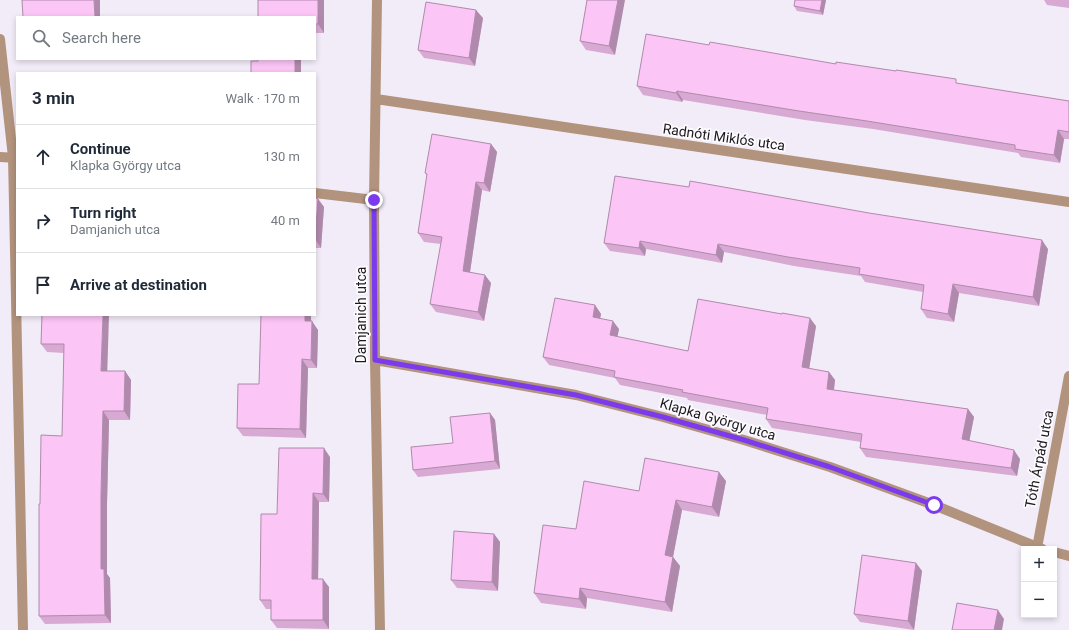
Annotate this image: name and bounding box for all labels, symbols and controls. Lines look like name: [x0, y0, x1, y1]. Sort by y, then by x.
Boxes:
search box: [16, 16, 316, 60]
icon: search: [30, 27, 52, 49]
text: Search here: [62, 29, 141, 47]
text: 3 min: [32, 88, 75, 108]
text: Walk · 170 m: [225, 91, 300, 106]
street label: Radnóti Miklós utca: [662, 120, 786, 154]
text: Continue: [70, 140, 131, 158]
icon: ahead: [32, 146, 54, 168]
text: 130 m: [263, 149, 300, 164]
text: Klapka György utca: [70, 158, 181, 173]
route end: [365, 191, 383, 209]
text: Turn right: [70, 204, 136, 222]
icon: right: [32, 210, 54, 232]
text: 40 m: [271, 213, 300, 228]
text: Damjanich utca: [70, 222, 160, 237]
street label: Damjanich utca: [353, 267, 369, 363]
icon: arrive: [32, 274, 54, 296]
text: Arrive at destination: [70, 276, 207, 294]
street label: Klapka György utca: [658, 395, 778, 443]
street label: Tóth Árpád utca: [1021, 409, 1056, 509]
route start: [925, 496, 943, 514]
map controls: [1021, 546, 1057, 618]
button: +: [1021, 546, 1057, 582]
button: −: [1021, 582, 1057, 618]

